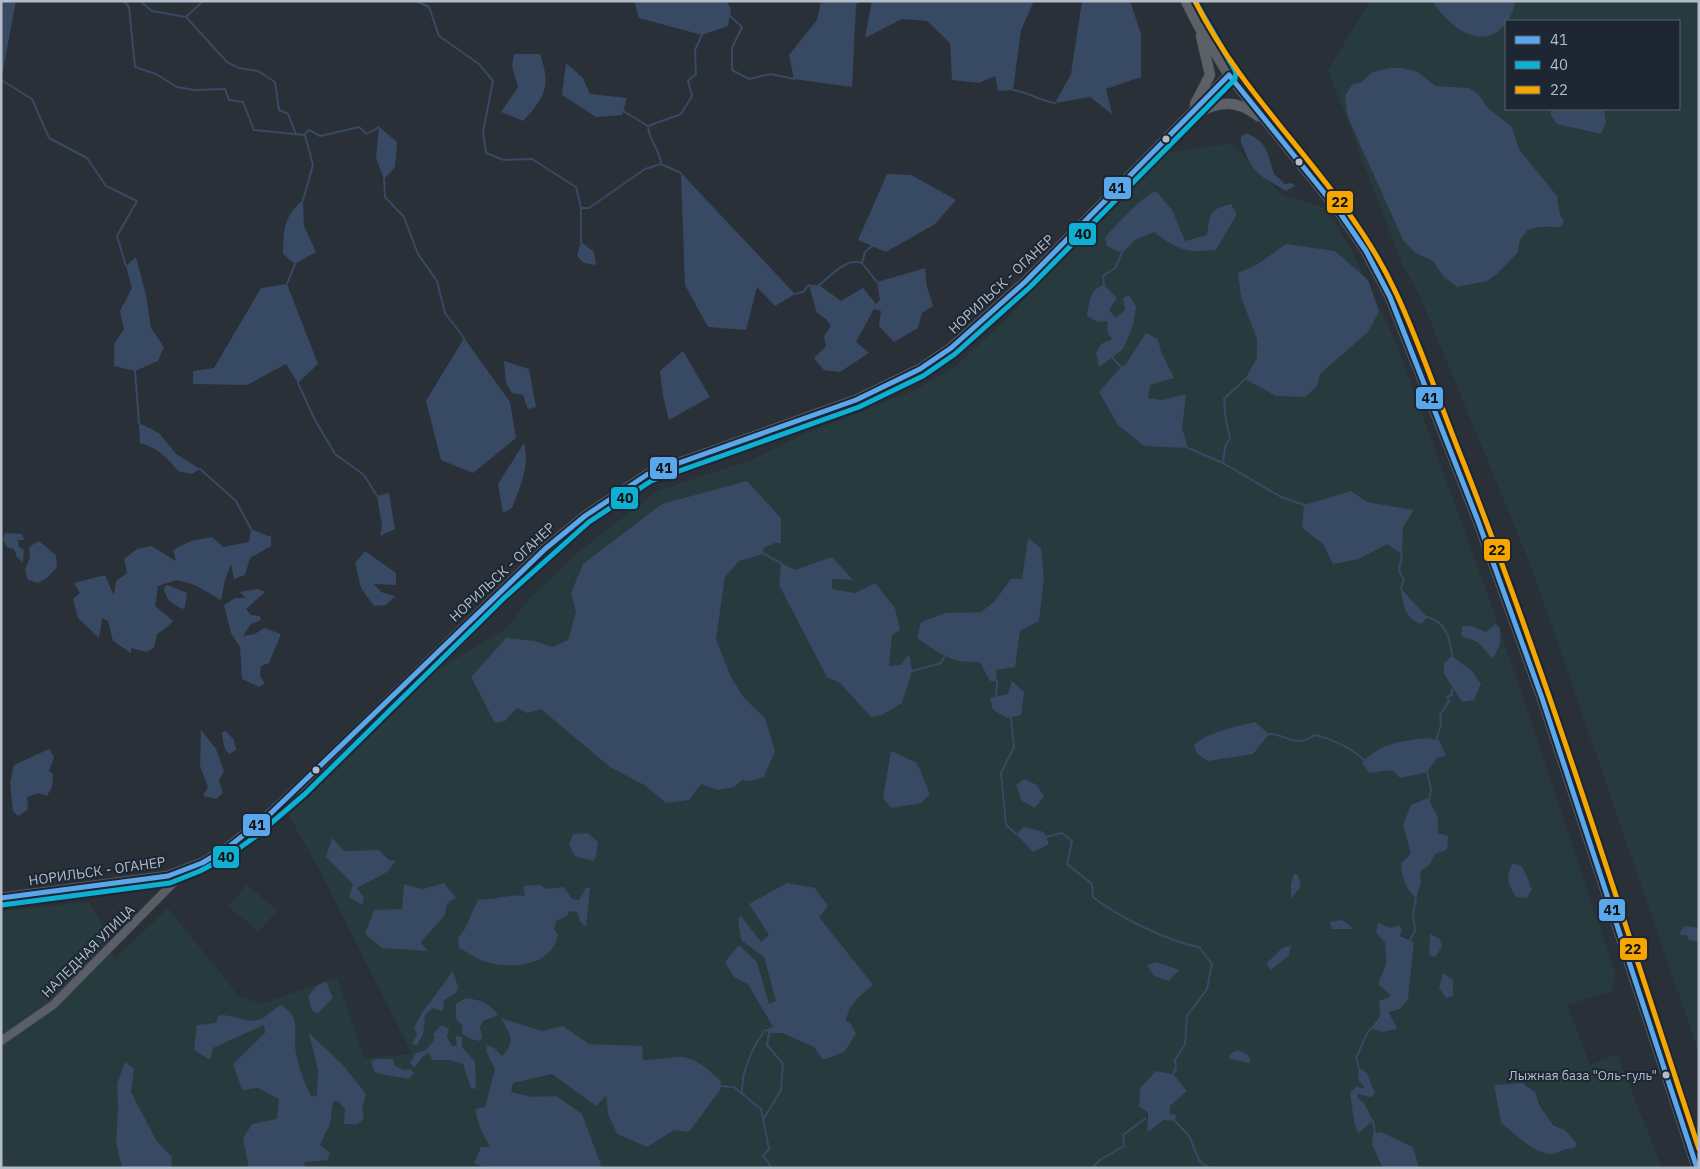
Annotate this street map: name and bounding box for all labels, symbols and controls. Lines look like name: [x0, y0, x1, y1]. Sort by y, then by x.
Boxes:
legend: [1505, 20, 1680, 110]
text: 41: [1550, 30, 1568, 49]
text: 40: [1550, 55, 1568, 74]
text: 22: [1550, 80, 1568, 99]
unlabelled marker: [1161, 134, 1171, 144]
unlabelled marker: [1294, 157, 1304, 167]
line badge: 41: [1103, 176, 1132, 200]
text: 41: [1109, 179, 1126, 197]
line badge: 22: [1326, 190, 1354, 214]
text: 22: [1332, 193, 1348, 211]
line badge: 40: [1068, 222, 1097, 246]
text: 40: [1075, 225, 1091, 243]
street label: НОРИЛЬСК - ОГАНЕР: [944, 230, 1058, 338]
line badge: 41: [1415, 386, 1444, 410]
text: 41: [1422, 389, 1439, 407]
line badge: 41: [649, 456, 678, 480]
text: 41: [656, 459, 673, 477]
line badge: 40: [610, 486, 639, 510]
text: 40: [617, 489, 633, 507]
street label: НОРИЛЬСК - ОГАНЕР: [445, 518, 559, 626]
line badge: 22: [1483, 538, 1511, 562]
text: 22: [1489, 541, 1505, 559]
unlabelled marker: [311, 765, 321, 775]
line badge: 41: [242, 813, 271, 837]
text: 41: [249, 816, 266, 834]
line badge: 40: [212, 845, 240, 869]
text: 40: [218, 848, 234, 866]
street label: НОРИЛЬСК - ОГАНЕР: [27, 852, 167, 890]
line badge: 41: [1598, 898, 1626, 922]
street label: НАЛЕДНАЯ УЛИЦА: [38, 901, 138, 1001]
text: 41: [1604, 901, 1621, 919]
line badge: 22: [1619, 937, 1648, 961]
text: 22: [1625, 940, 1641, 958]
place label: Лыжная база "Оль-гуль": [1509, 1067, 1657, 1084]
marker: Лыжная база "Оль-гуль": [1661, 1070, 1671, 1080]

